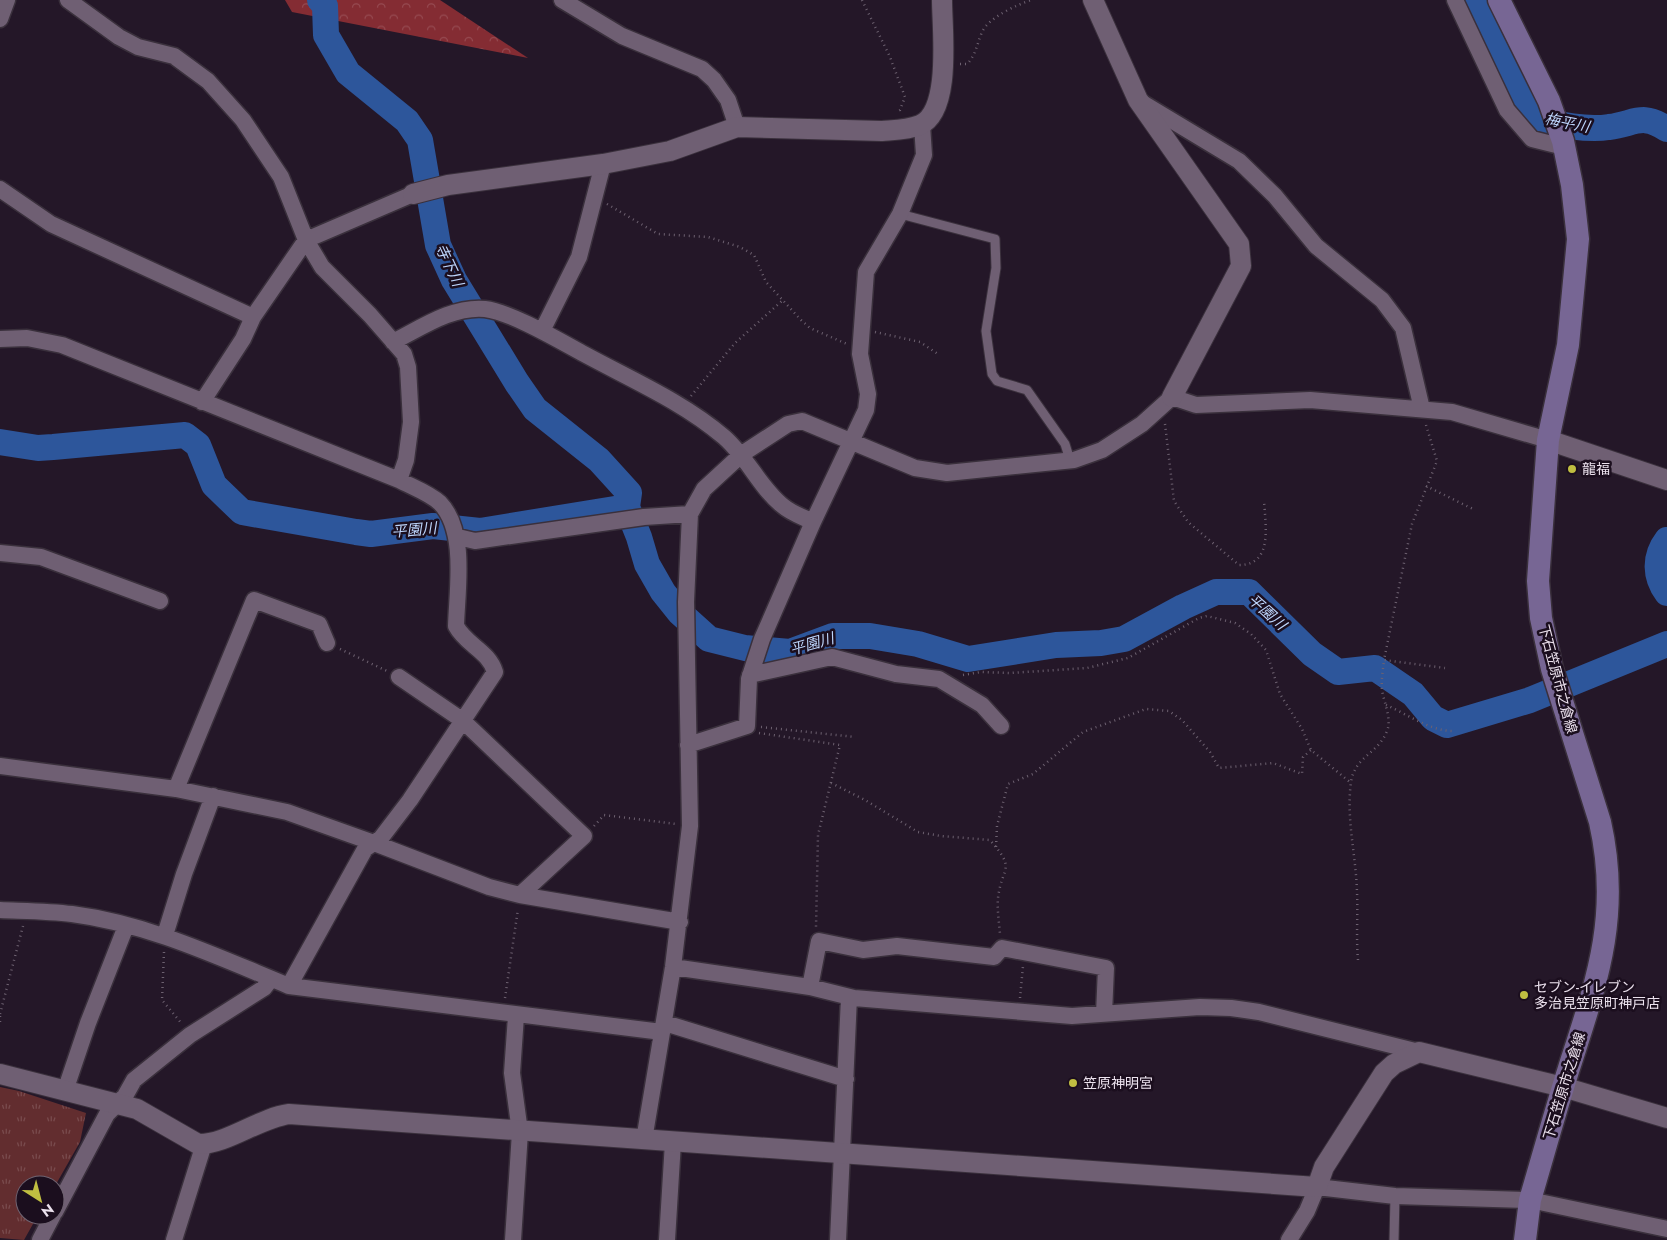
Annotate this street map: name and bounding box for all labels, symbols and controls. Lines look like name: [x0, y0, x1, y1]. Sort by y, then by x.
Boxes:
water label: 梅平川: [1543, 108, 1593, 138]
water label: 寺下川: [430, 240, 469, 292]
place label: 龍福: [1582, 459, 1610, 479]
marker: 龍福: [1566, 463, 1578, 475]
water label: 平園川: [391, 517, 439, 543]
water label: 平園川: [1243, 589, 1293, 637]
street label: 下石笠原市之倉線: [1534, 622, 1582, 736]
water label: 平園川: [787, 627, 839, 661]
place label: セブン-イレブン 多治見笠原町神戸店: [1534, 977, 1660, 1013]
marker: セブン-イレブン 多治見笠原町神戸店: [1518, 989, 1530, 1001]
street label: 下石笠原市之倉線: [1538, 1030, 1590, 1142]
place label: 笠原神明宮: [1083, 1073, 1153, 1093]
marker: 笠原神明宮: [1067, 1077, 1079, 1089]
north arrow: [15, 1175, 65, 1225]
text: N: [37, 1199, 58, 1222]

